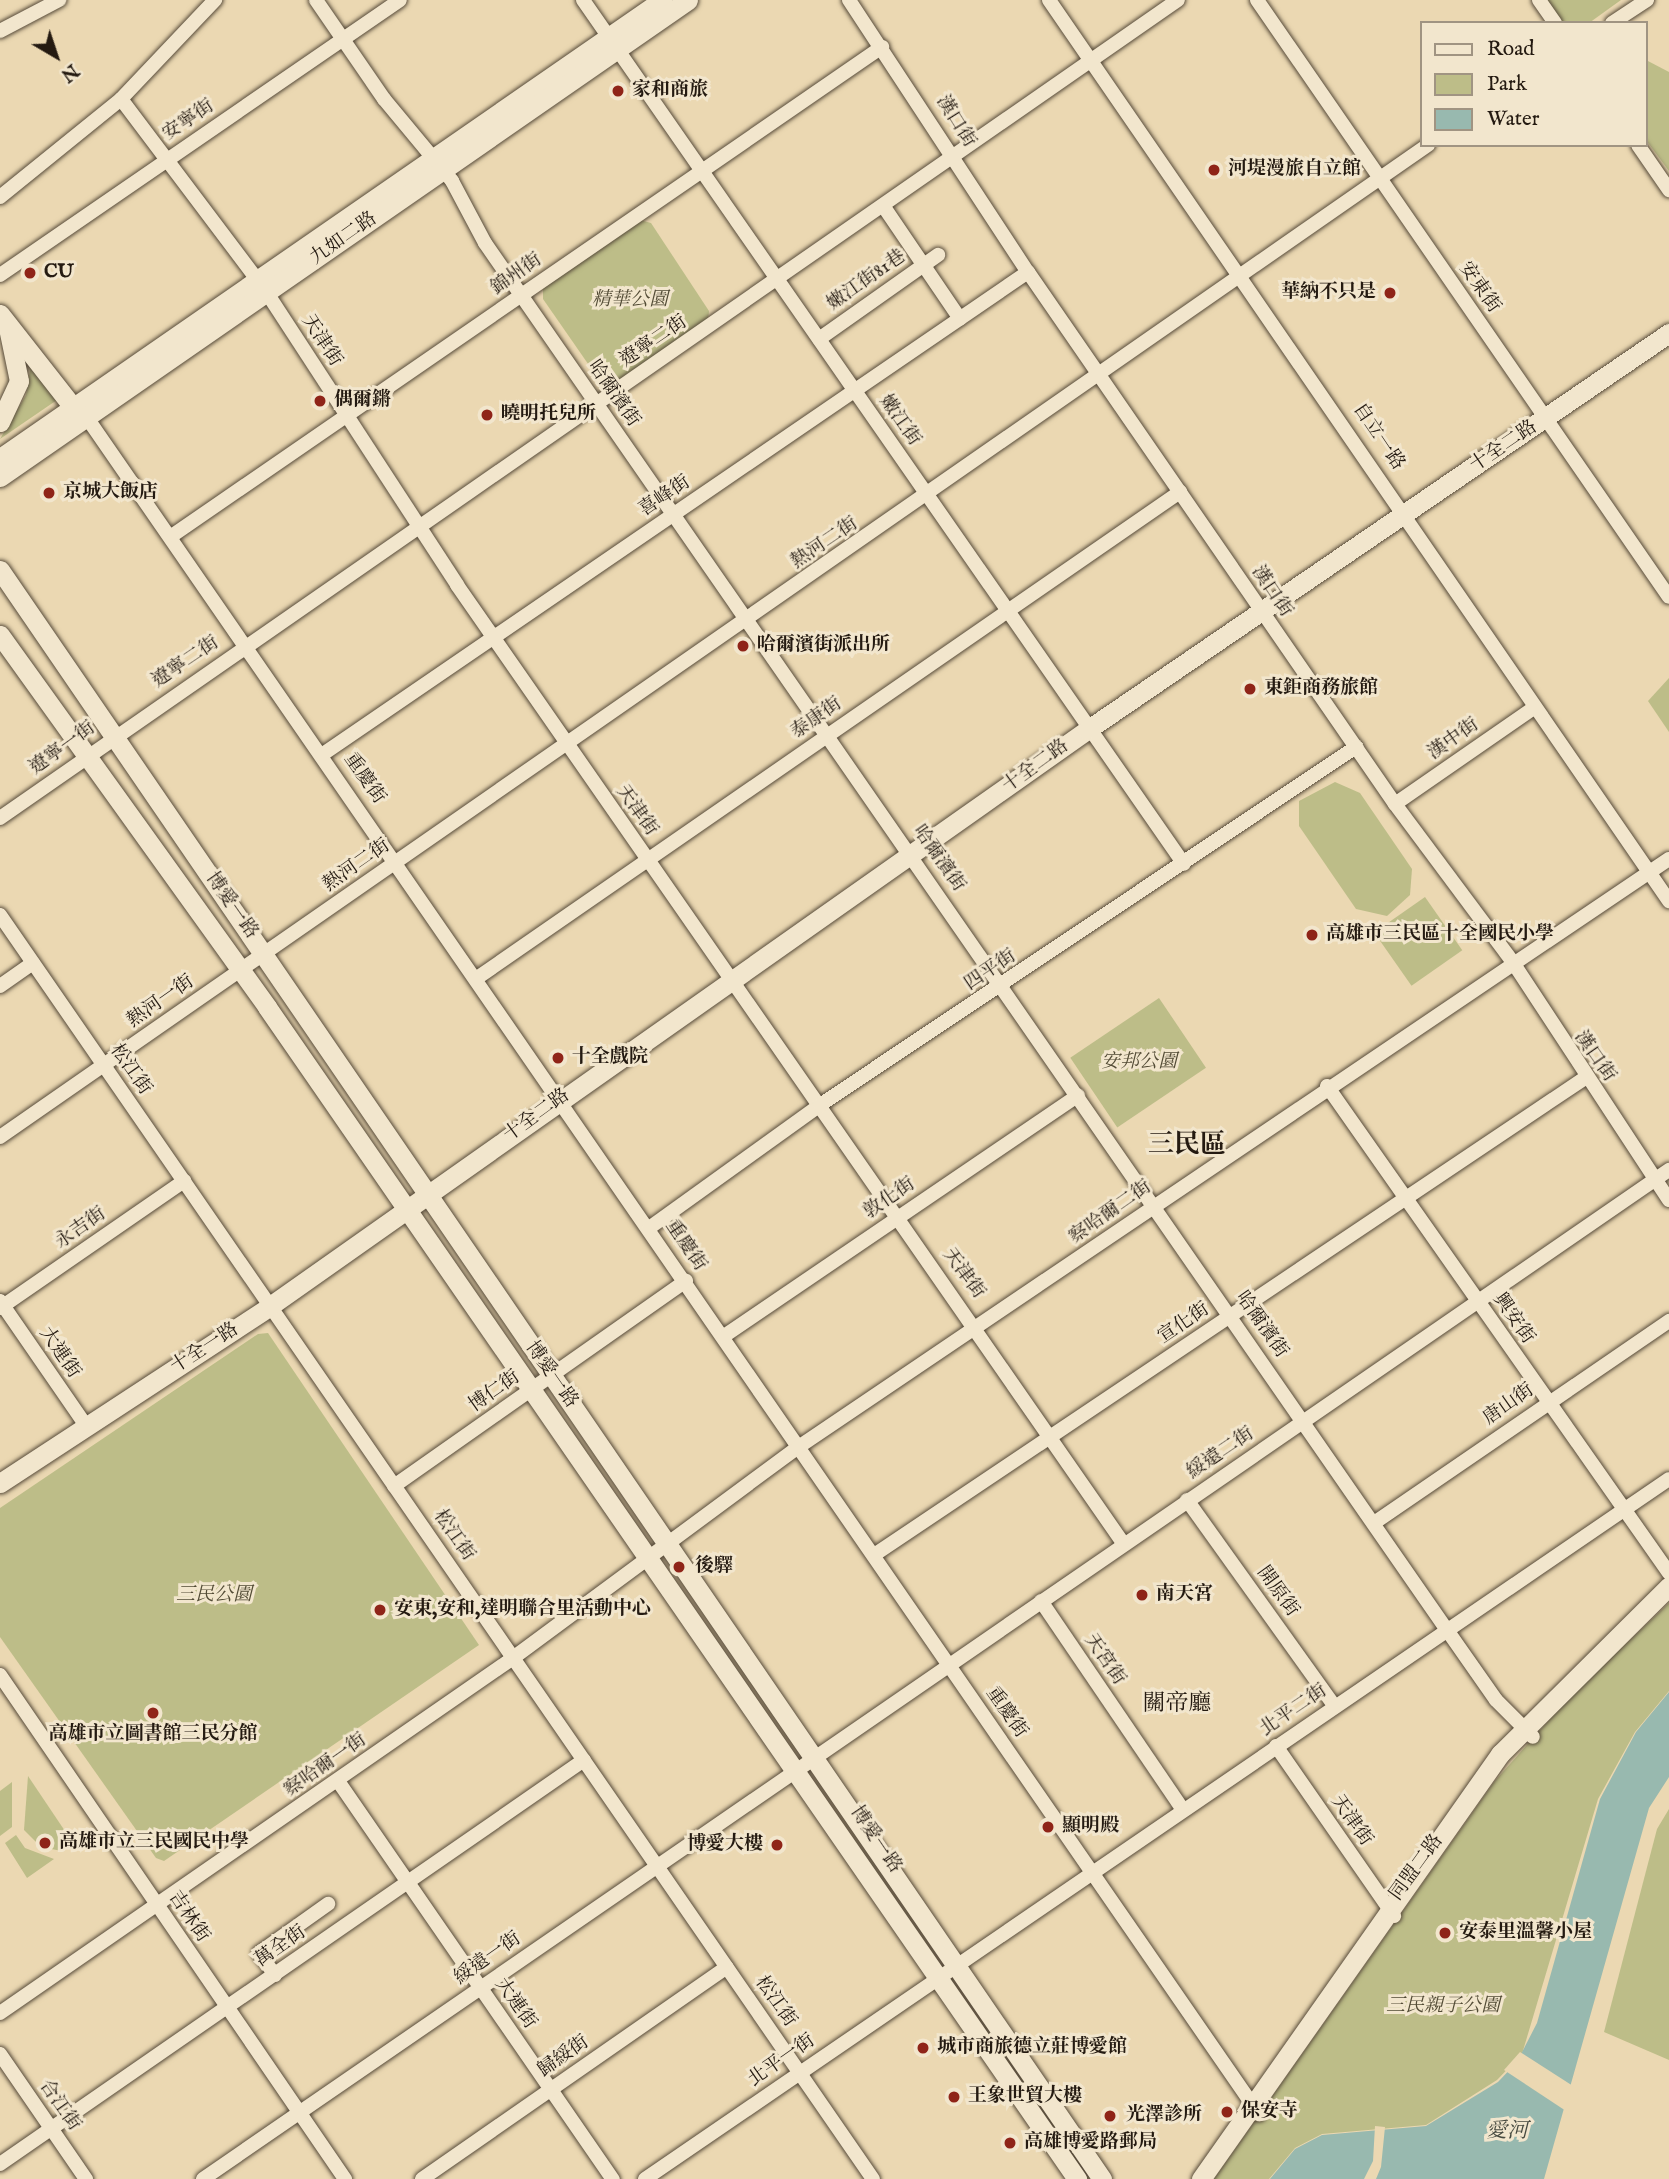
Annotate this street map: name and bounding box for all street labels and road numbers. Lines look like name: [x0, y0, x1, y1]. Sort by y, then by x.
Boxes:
street label: 漢口街: [930, 92, 980, 152]
street label: 安寧街: [159, 96, 219, 146]
street label: 九如二路: [306, 208, 382, 270]
street label: 嫩江街81巷: [823, 246, 911, 316]
street label: 錦州街: [487, 249, 547, 301]
street label: 安東街: [1453, 258, 1505, 318]
street label: 天津街: [296, 311, 346, 371]
street label: 遼寧二街: [616, 311, 692, 373]
street label: 哈爾濱街: [582, 356, 644, 432]
street label: 嫩江街: [873, 391, 925, 451]
street label: 自立一路: [1347, 399, 1409, 475]
street label: 十全二路: [1466, 416, 1542, 478]
street label: 喜峰街: [635, 472, 695, 522]
street label: 熱河二街: [787, 513, 863, 575]
street label: 漢口街: [1246, 562, 1296, 622]
street label: 遼寧二街: [148, 632, 224, 694]
street label: 泰康街: [787, 693, 847, 745]
street label: 漢中街: [1424, 714, 1484, 766]
street label: 遼寧一街: [26, 717, 100, 781]
street label: 十全二路: [999, 735, 1073, 799]
street label: 重慶街: [338, 749, 390, 809]
street label: 天津街: [610, 781, 662, 841]
street label: 哈爾濱街: [907, 821, 969, 897]
street label: 熱河二街: [319, 835, 395, 897]
street label: 博愛一路: [200, 868, 262, 944]
street label: 四平街: [961, 946, 1021, 996]
street label: 熱河一街: [123, 971, 199, 1033]
street label: 漢口街: [1568, 1027, 1620, 1087]
street label: 松江街: [104, 1040, 156, 1100]
street label: 十全二路: [500, 1084, 574, 1148]
street label: 敦化街: [860, 1174, 920, 1224]
street label: 察哈爾二街: [1066, 1176, 1156, 1250]
street label: 永吉街: [51, 1203, 111, 1255]
street label: 重慶街: [660, 1216, 710, 1276]
street label: 天津街: [937, 1244, 989, 1304]
street label: 哈爾濱街: [1230, 1287, 1292, 1363]
street label: 興安街: [1487, 1289, 1539, 1349]
street label: 宣化街: [1154, 1299, 1214, 1349]
street label: 十全一路: [167, 1319, 243, 1379]
street label: 大連街: [34, 1323, 84, 1383]
street label: 博愛一路: [520, 1337, 582, 1413]
street label: 博仁街: [465, 1366, 525, 1418]
street label: 唐山街: [1479, 1379, 1539, 1431]
street label: 綏遠二街: [1183, 1423, 1259, 1485]
street label: 松江街: [427, 1506, 479, 1566]
street label: 開原街: [1251, 1562, 1303, 1622]
street label: 天宮街: [1079, 1630, 1129, 1690]
street label: 北平二街: [1256, 1680, 1332, 1742]
street label: 重慶街: [980, 1683, 1032, 1743]
street label: 察哈爾一街: [281, 1729, 371, 1803]
street label: 天津街: [1325, 1791, 1377, 1851]
street label: 博愛一路: [844, 1802, 906, 1878]
street label: 同盟二路: [1385, 1831, 1449, 1905]
street label: 吉林街: [163, 1887, 213, 1947]
street label: 萬全街: [251, 1921, 311, 1973]
street label: 綏遠一街: [450, 1928, 526, 1990]
street label: 松江街: [749, 1972, 801, 2032]
street label: 大連街: [489, 1974, 541, 2034]
street label: 北平一街: [744, 2030, 820, 2092]
street label: 歸綏街: [534, 2031, 594, 2083]
street label: 合江街: [33, 2076, 85, 2136]

